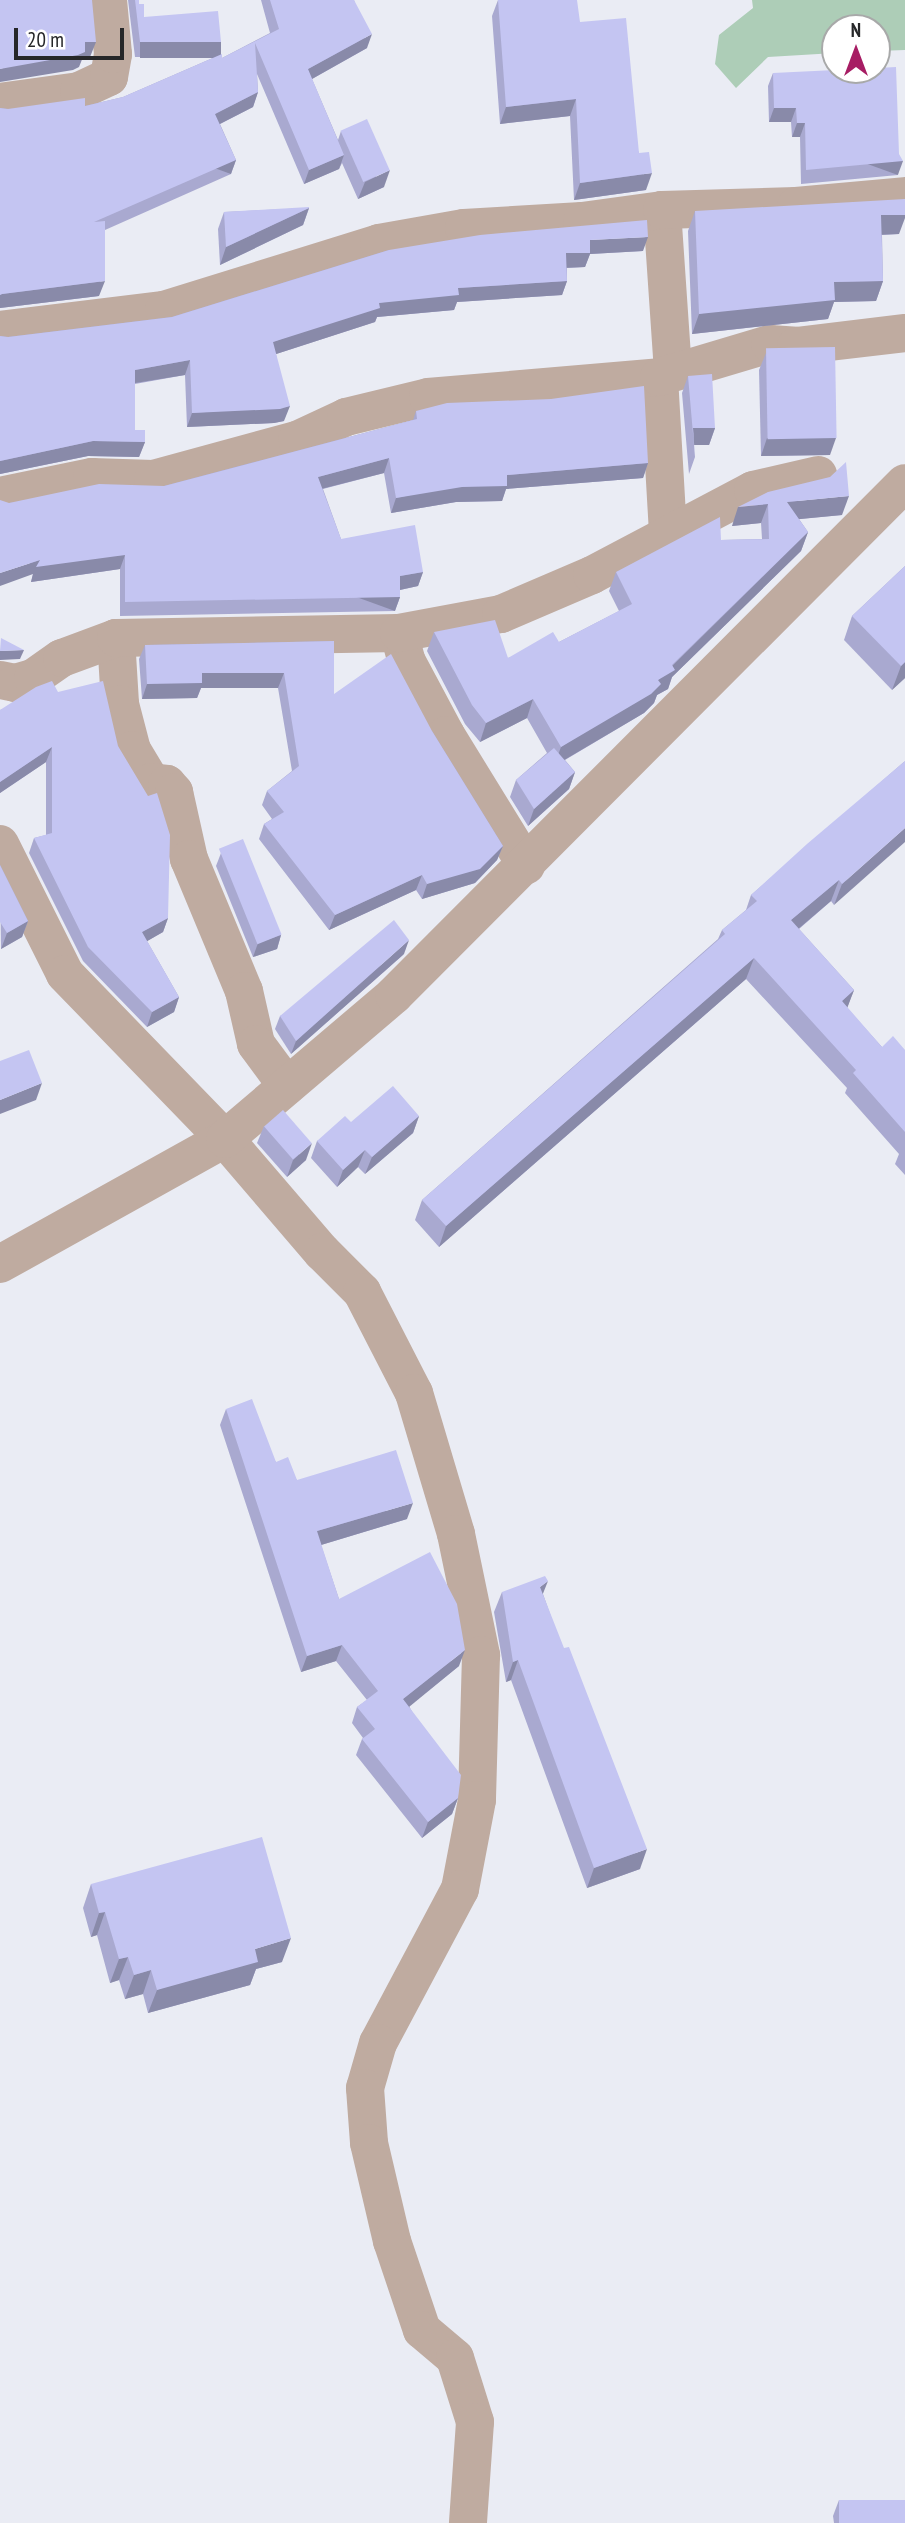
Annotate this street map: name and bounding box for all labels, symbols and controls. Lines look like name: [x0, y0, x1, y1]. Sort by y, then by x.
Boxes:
scale bar: [18, 14, 128, 58]
north arrow: [821, 14, 891, 84]
text: N: [851, 18, 861, 42]
text: 20 m: [27, 26, 64, 53]

